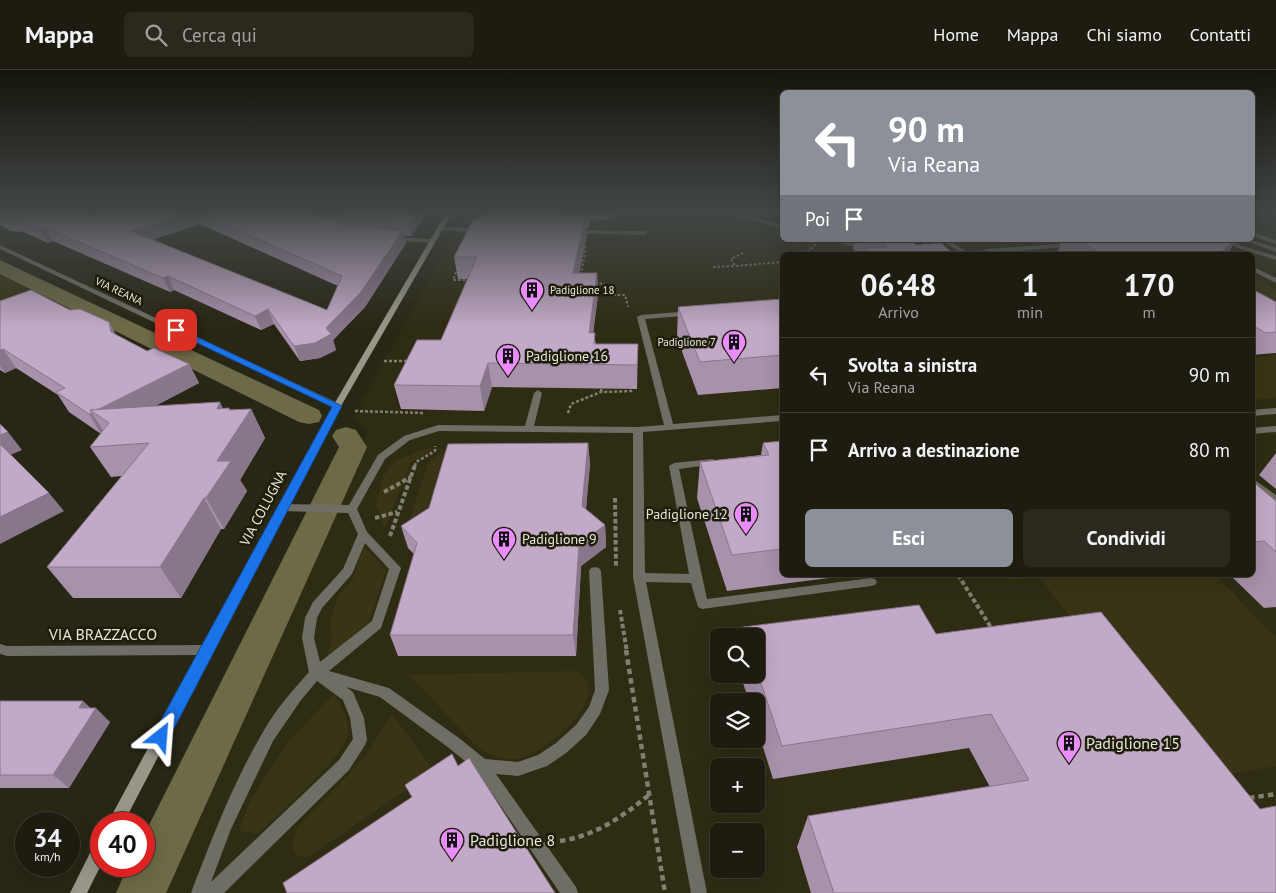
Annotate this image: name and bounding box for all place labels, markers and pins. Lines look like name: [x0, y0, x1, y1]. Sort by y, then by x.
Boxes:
building icon: Padiglione 18: [519, 277, 545, 311]
place label: Padiglione 18: [550, 283, 615, 297]
pin: [155, 309, 197, 351]
building icon: Padiglione 7: [721, 329, 747, 363]
place label: Padiglione 7: [657, 335, 716, 349]
building icon: Padiglione 16: [495, 343, 521, 377]
place label: Padiglione 16: [526, 347, 608, 365]
building icon: Padiglione 12: [733, 501, 759, 535]
place label: Padiglione 12: [646, 505, 728, 523]
building icon: Padiglione 9: [491, 526, 517, 560]
place label: Padiglione 9: [522, 530, 597, 548]
building icon: Padiglione 15: [1056, 730, 1082, 764]
place label: Padiglione 15: [1086, 733, 1180, 753]
building icon: Padiglione 8: [439, 827, 465, 861]
place label: Padiglione 8: [470, 830, 555, 850]

